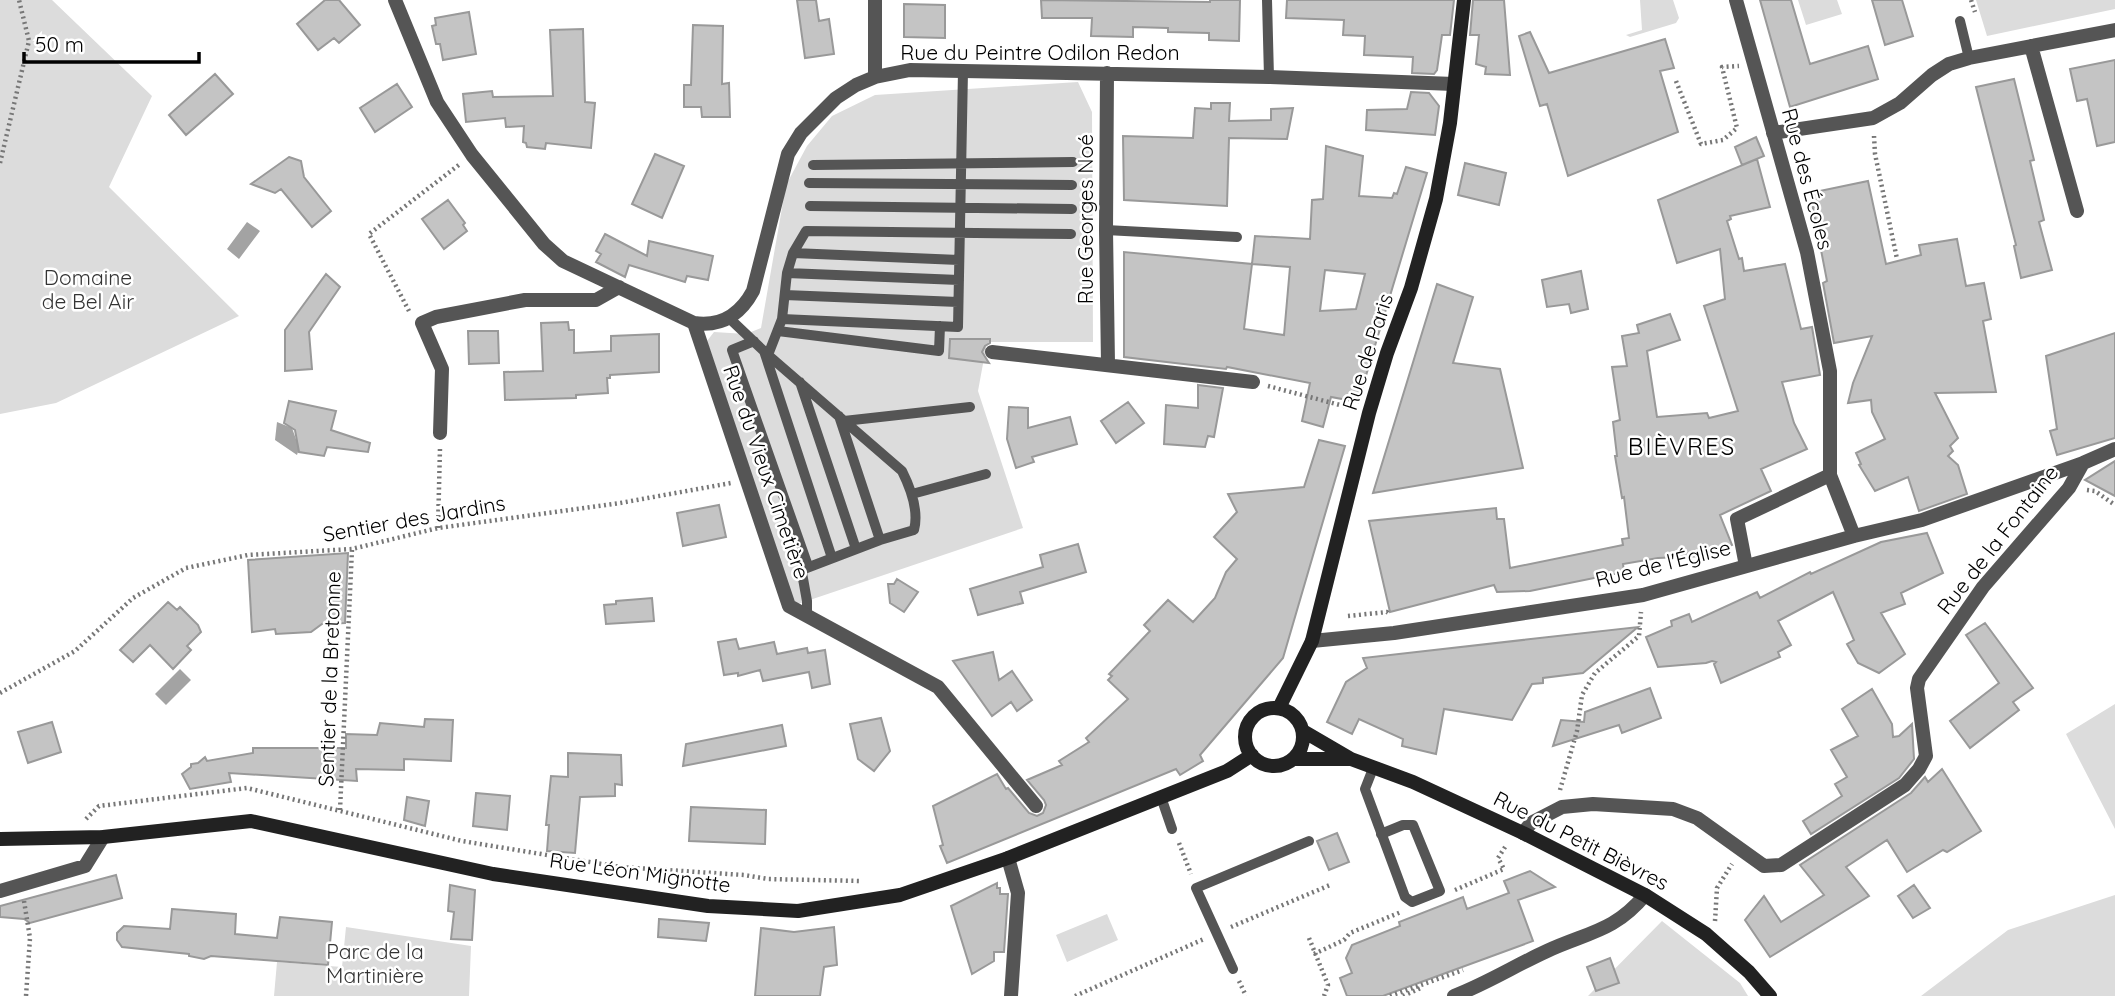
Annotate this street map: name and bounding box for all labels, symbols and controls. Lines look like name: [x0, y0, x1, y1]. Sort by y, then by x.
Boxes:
scale bar: [24, 21, 200, 65]
text: 50 m: [35, 31, 84, 57]
street label: Rue du Peintre Odilon Redon: [900, 39, 1180, 65]
street label: Rue des Écoles: [1777, 105, 1839, 252]
street label: Rue Georges Noé: [1072, 134, 1098, 304]
park label: Domaine de Bel Air: [42, 264, 134, 314]
street label: Rue de Paris: [1336, 290, 1398, 413]
street label: Rue du Vieux Cimetière: [718, 361, 816, 582]
district label: BIÈVRES: [1628, 431, 1736, 461]
street label: Rue de la Fontaine: [1931, 460, 2063, 619]
street label: Sentier des Jardins: [321, 489, 507, 547]
street label: Rue de l'Église: [1592, 534, 1733, 592]
street label: Sentier de la Bretonne: [312, 571, 346, 787]
street label: Rue du Petit Bièvres: [1489, 785, 1673, 896]
street label: Rue Léon Mignotte: [548, 846, 732, 898]
park label: Parc de la Martinière: [326, 938, 424, 988]

